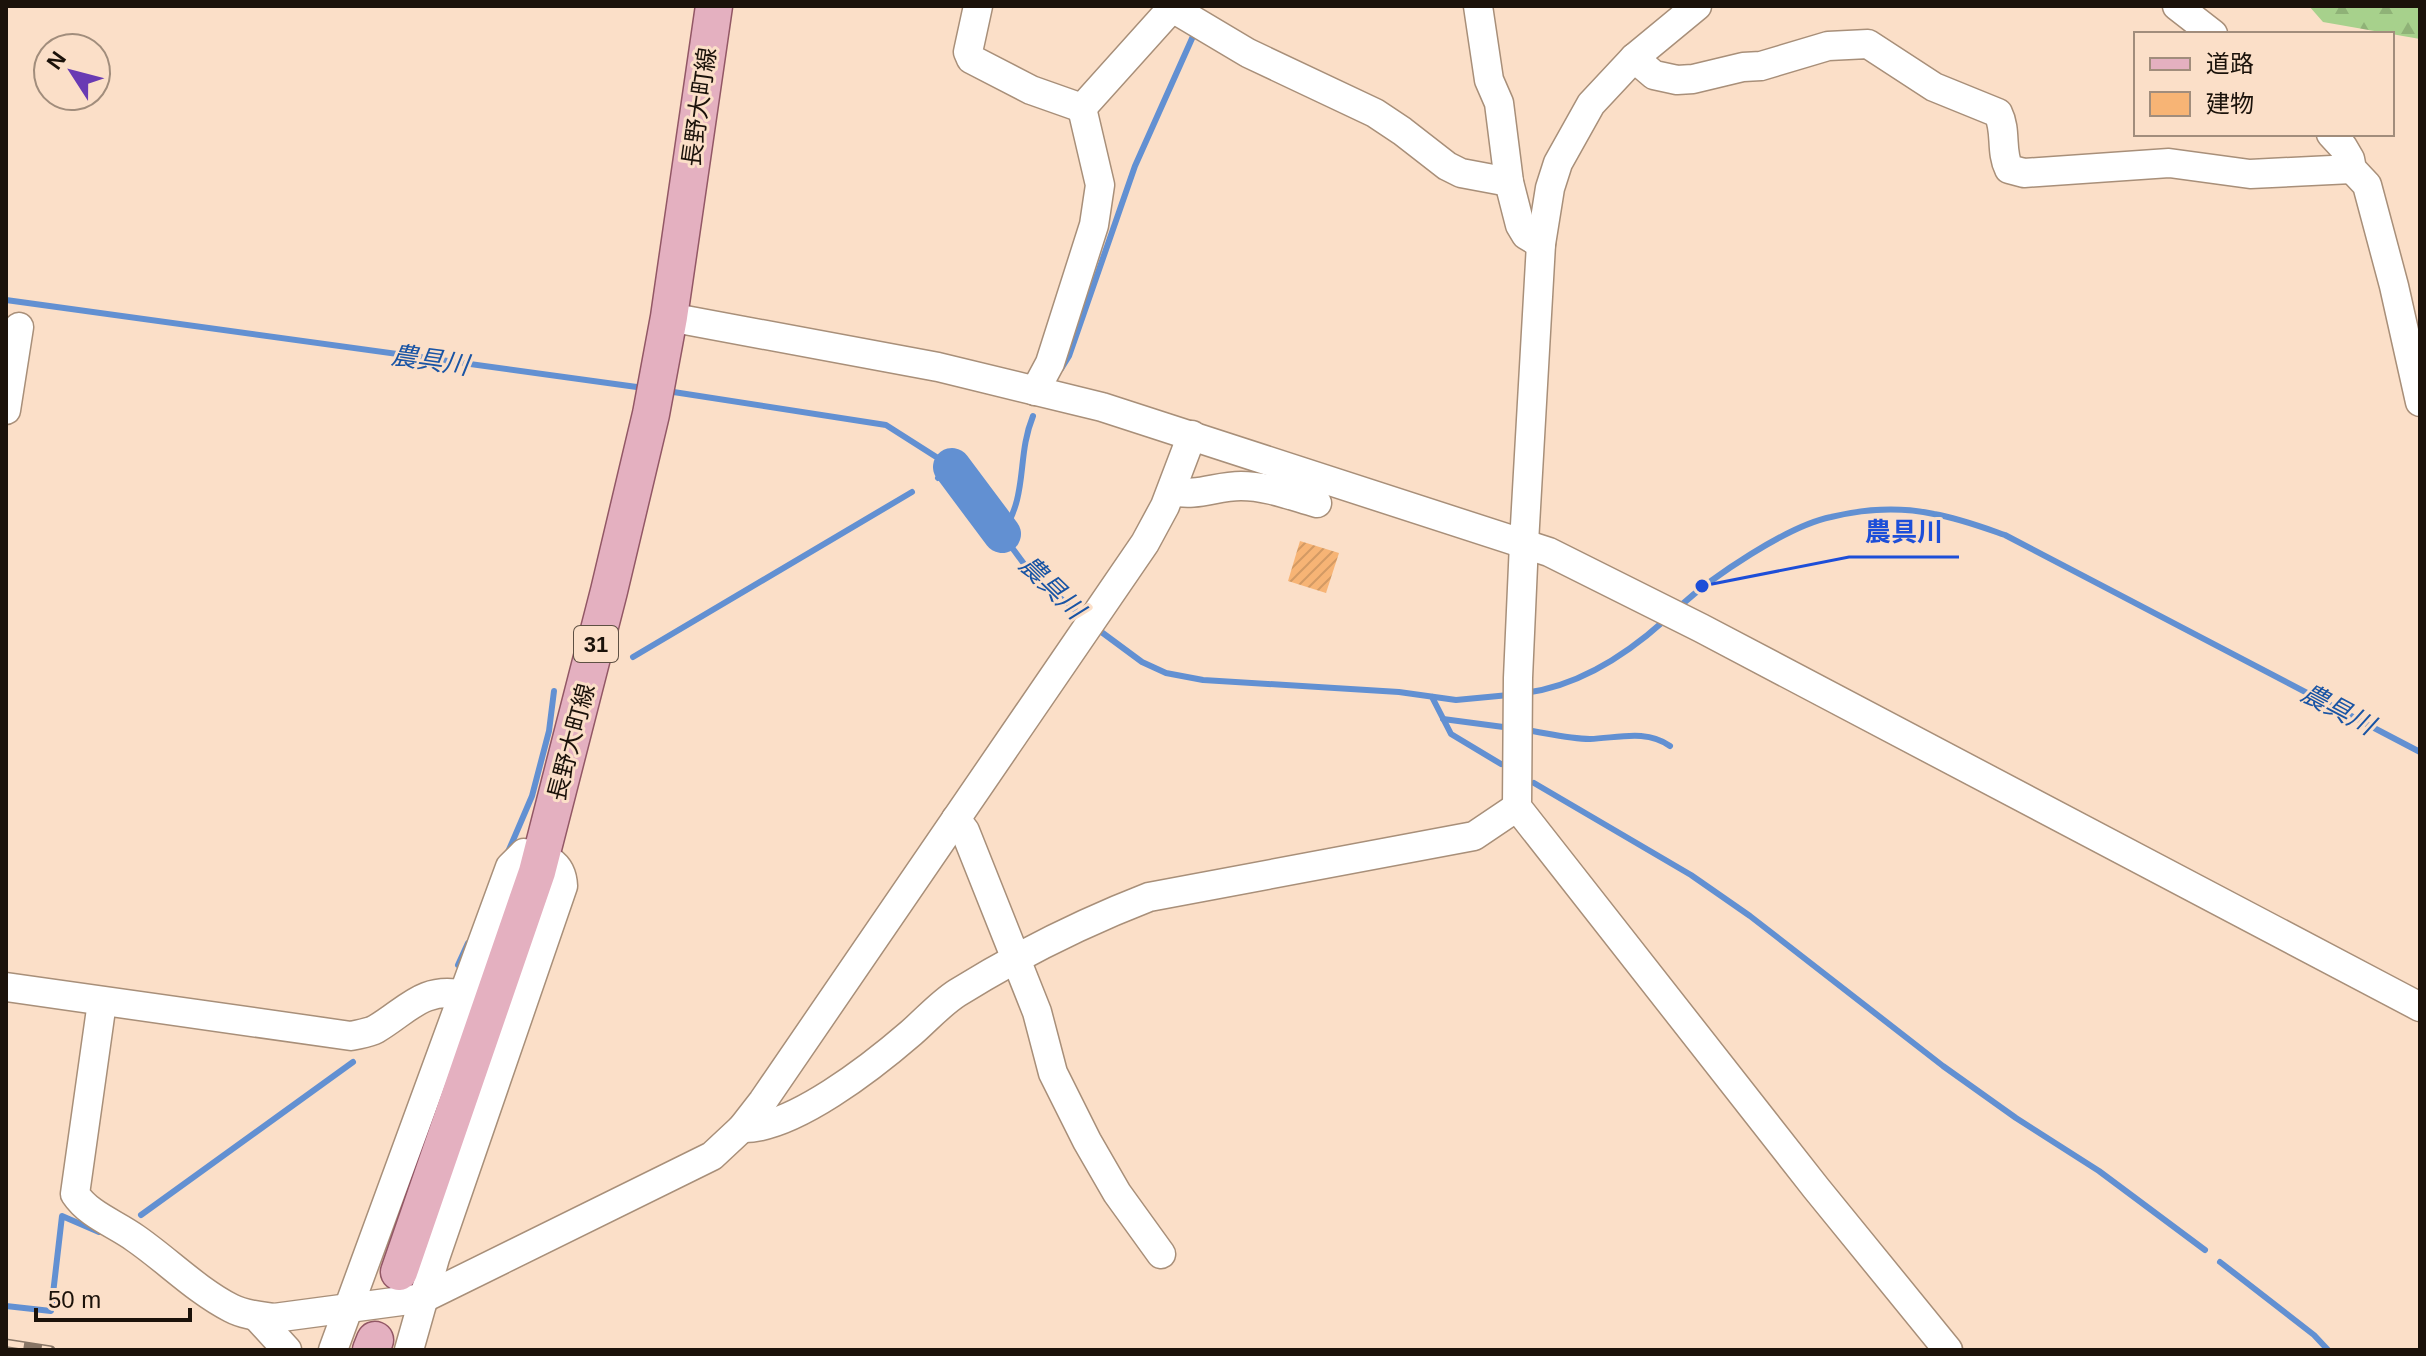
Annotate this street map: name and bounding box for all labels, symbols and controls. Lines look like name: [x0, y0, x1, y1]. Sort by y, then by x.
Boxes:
north arrow: [32, 32, 112, 112]
legend: [2134, 32, 2394, 136]
street label: 長野大町線: [677, 46, 721, 168]
text: N: [41, 47, 71, 74]
text: 道路: [2206, 50, 2254, 77]
text: 建物: [2206, 90, 2254, 117]
water label: 農具川: [389, 340, 474, 381]
callout: 農具川: [1849, 507, 1959, 557]
text: 農具川: [1865, 517, 1943, 547]
water label: 農具川: [1014, 549, 1093, 627]
road number: 31: [574, 626, 618, 662]
water label: 農具川: [2297, 677, 2382, 742]
street label: 長野大町線: [542, 681, 600, 803]
scale bar: [36, 1272, 190, 1322]
text: 50 m: [48, 1286, 101, 1313]

